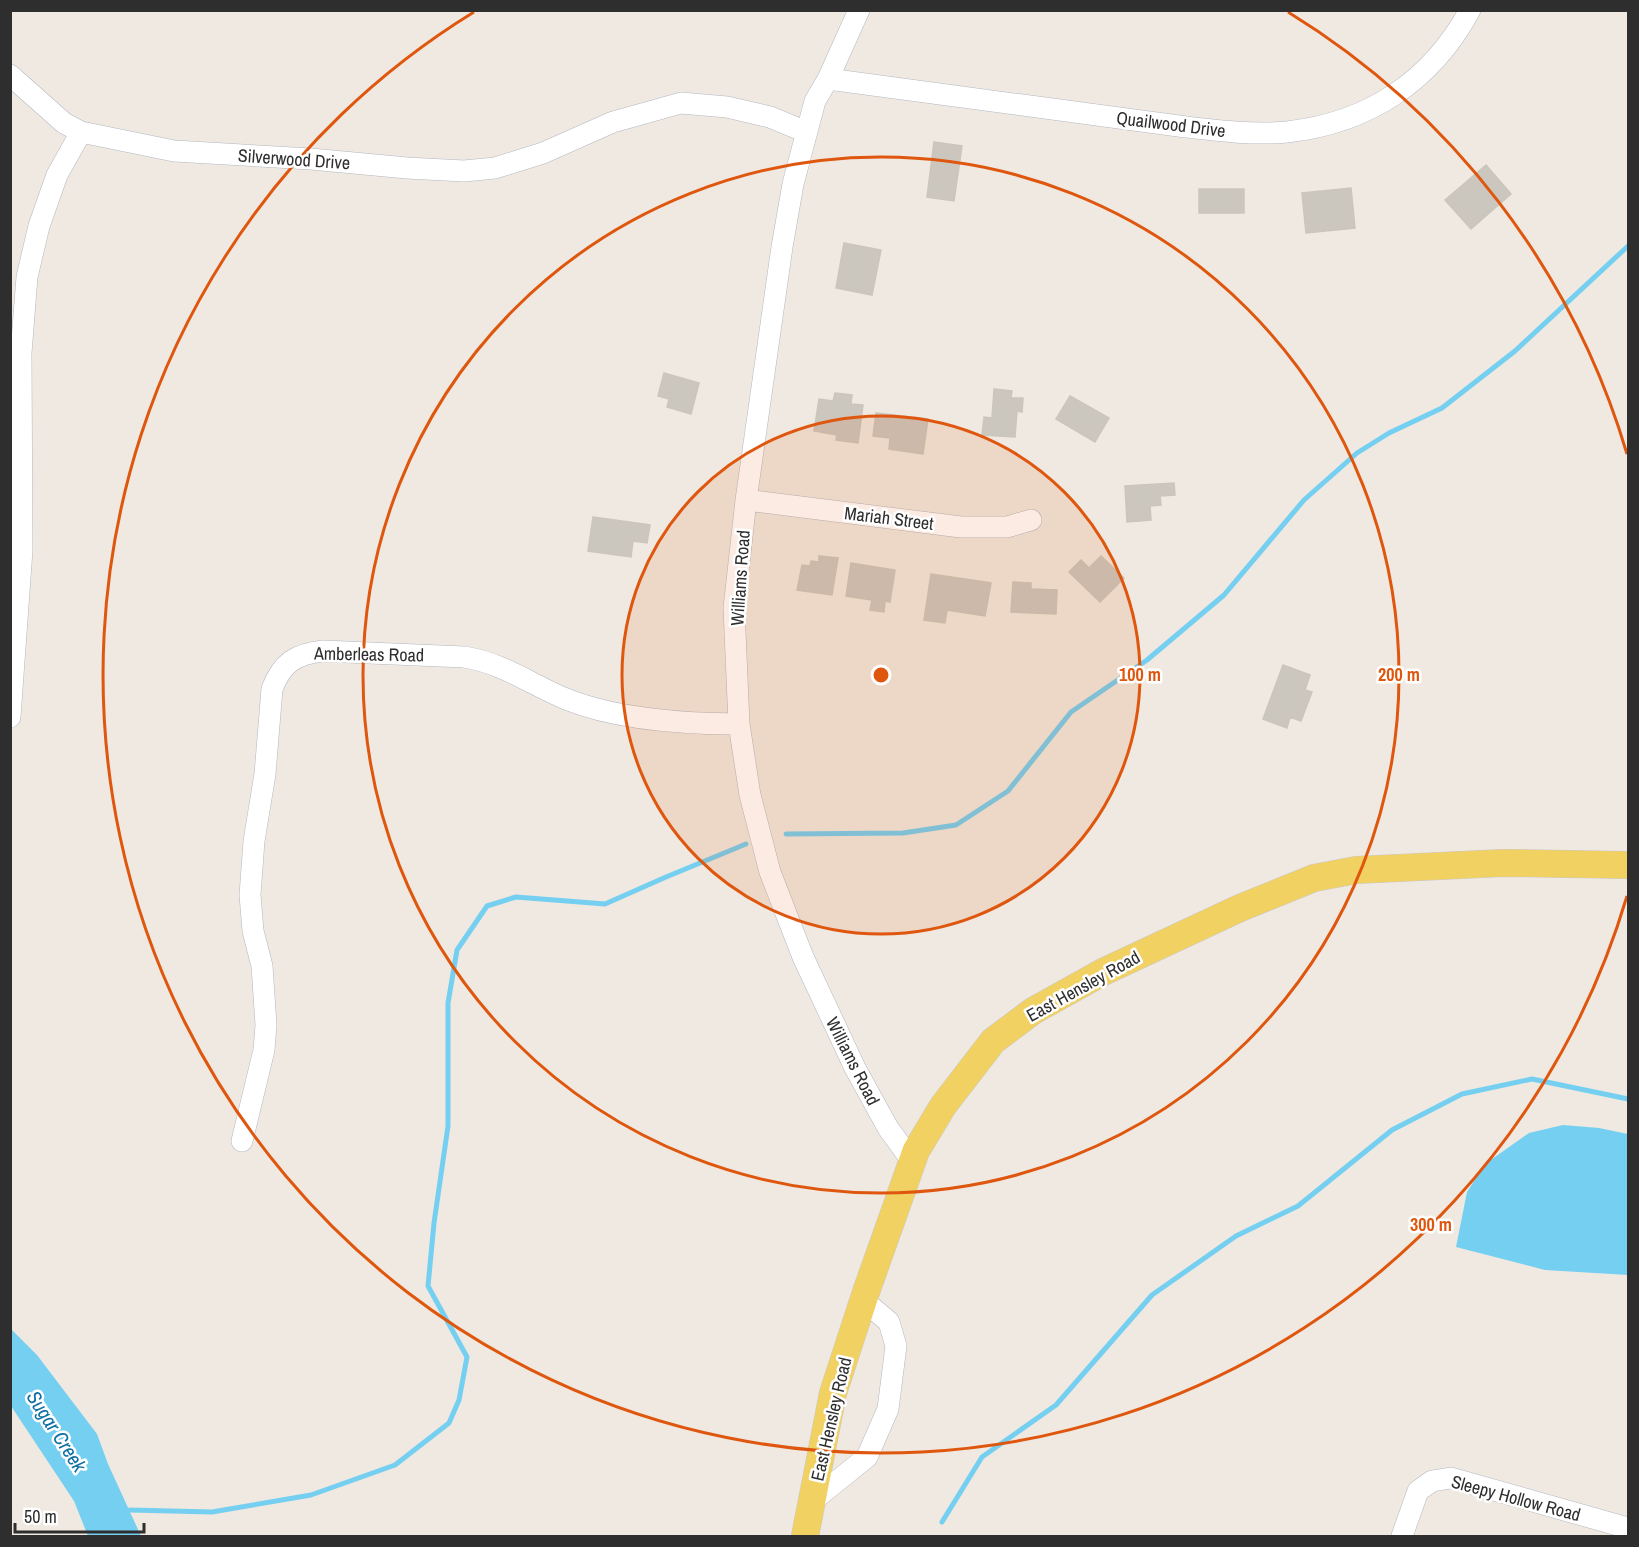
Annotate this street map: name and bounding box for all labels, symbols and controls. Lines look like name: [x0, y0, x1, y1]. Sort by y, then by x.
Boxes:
street label: Quailwood Drive: [1115, 105, 1227, 143]
street label: Silverwood Drive: [237, 143, 351, 175]
street label: Mariah Street: [843, 500, 935, 536]
street label: Williams Road: [724, 529, 756, 627]
street label: Amberleas Road: [313, 641, 424, 667]
text: 100 m: [1119, 662, 1161, 687]
text: 200 m: [1378, 662, 1420, 687]
centre of rings: [871, 665, 891, 685]
street label: East Hensley Road: [1022, 944, 1144, 1028]
street label: Williams Road: [820, 1013, 886, 1109]
text: 300 m: [1410, 1212, 1452, 1237]
street label: East Hensley Road: [805, 1355, 857, 1483]
water label: Sugar Creek: [21, 1385, 94, 1478]
street label: Sleepy Hollow Road: [1449, 1469, 1583, 1527]
scale bar: [15, 1496, 144, 1534]
text: 50 m: [24, 1504, 57, 1529]

